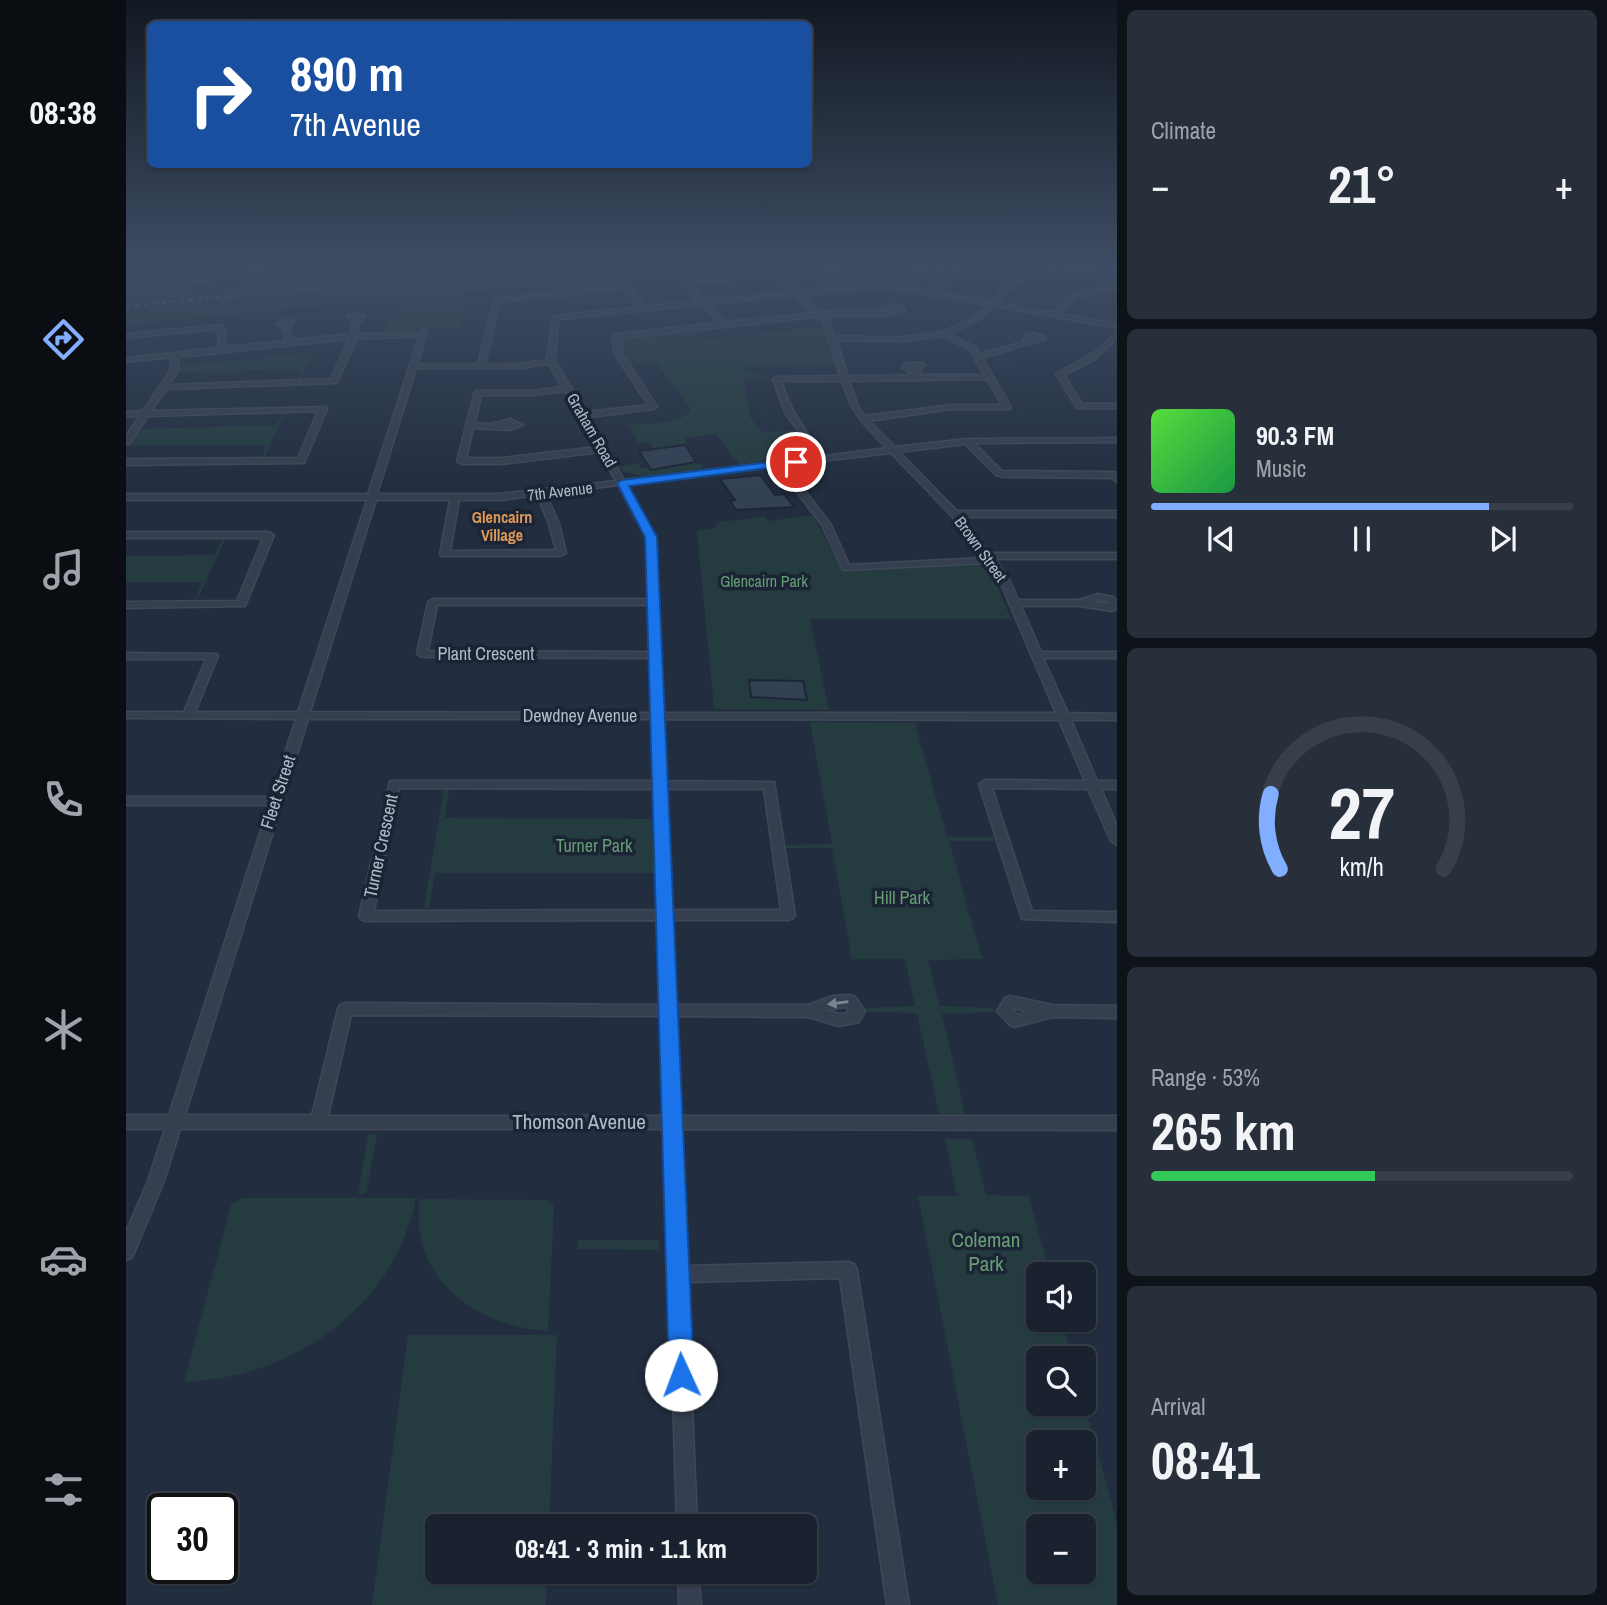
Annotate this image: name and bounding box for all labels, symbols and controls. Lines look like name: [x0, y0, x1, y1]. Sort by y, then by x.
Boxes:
text: 890 m: [290, 40, 404, 106]
icon: right: [175, 49, 266, 140]
text: 08:38: [29, 91, 97, 134]
text: 7th Avenue: [290, 103, 421, 146]
text: Climate: [1151, 115, 1216, 146]
text: 21°: [1328, 149, 1396, 219]
text: −: [1151, 160, 1169, 211]
text: +: [1555, 160, 1573, 211]
icon: directions: [39, 315, 88, 364]
street label: Graham Road: [562, 389, 622, 471]
text: 90.3 FM: [1256, 418, 1334, 453]
pin: [766, 432, 826, 492]
icon: arrive: [777, 443, 815, 481]
text: Music: [1256, 453, 1306, 484]
street label: 7th Avenue: [526, 476, 594, 506]
district label: Glencairn Village: [472, 506, 532, 546]
street label: Brown Street: [950, 512, 1012, 586]
icon: previous: [1202, 520, 1240, 558]
icon: pause: [1343, 520, 1381, 558]
icon: next: [1484, 520, 1522, 558]
icon: music: [39, 545, 88, 594]
park label: Glencairn Park: [720, 570, 808, 592]
street label: Plant Crescent: [438, 641, 534, 666]
street label: Dewdney Avenue: [523, 703, 637, 728]
street label: Fleet Street: [254, 752, 301, 832]
text: 27: [1329, 764, 1395, 862]
icon: phone: [39, 775, 88, 824]
street label: Turner Crescent: [357, 792, 404, 900]
park label: Turner Park: [556, 833, 633, 858]
text: km/h: [1340, 849, 1384, 883]
park label: Hill Park: [874, 885, 931, 910]
one-way arrow: [827, 997, 849, 1008]
icon: climate: [39, 1005, 88, 1054]
text: Range · 53%: [1151, 1062, 1260, 1093]
text: 265 km: [1151, 1096, 1296, 1166]
street label: Thomson Avenue: [512, 1107, 646, 1136]
park label: Coleman Park: [952, 1225, 1020, 1278]
icon: car: [39, 1235, 88, 1284]
map controls: [1026, 1262, 1096, 1584]
button: sound: [1026, 1262, 1096, 1332]
position arrow: [644, 1338, 718, 1412]
button: search: [1026, 1346, 1096, 1416]
text: Arrival: [1151, 1391, 1206, 1422]
text: 08:41: [1151, 1425, 1260, 1495]
button: +: [1026, 1430, 1096, 1500]
icon: filters: [39, 1465, 88, 1514]
speed limit sign: 30: [147, 1493, 238, 1584]
button: −: [1026, 1514, 1096, 1584]
text: 08:41 · 3 min · 1.1 km: [515, 1531, 727, 1566]

